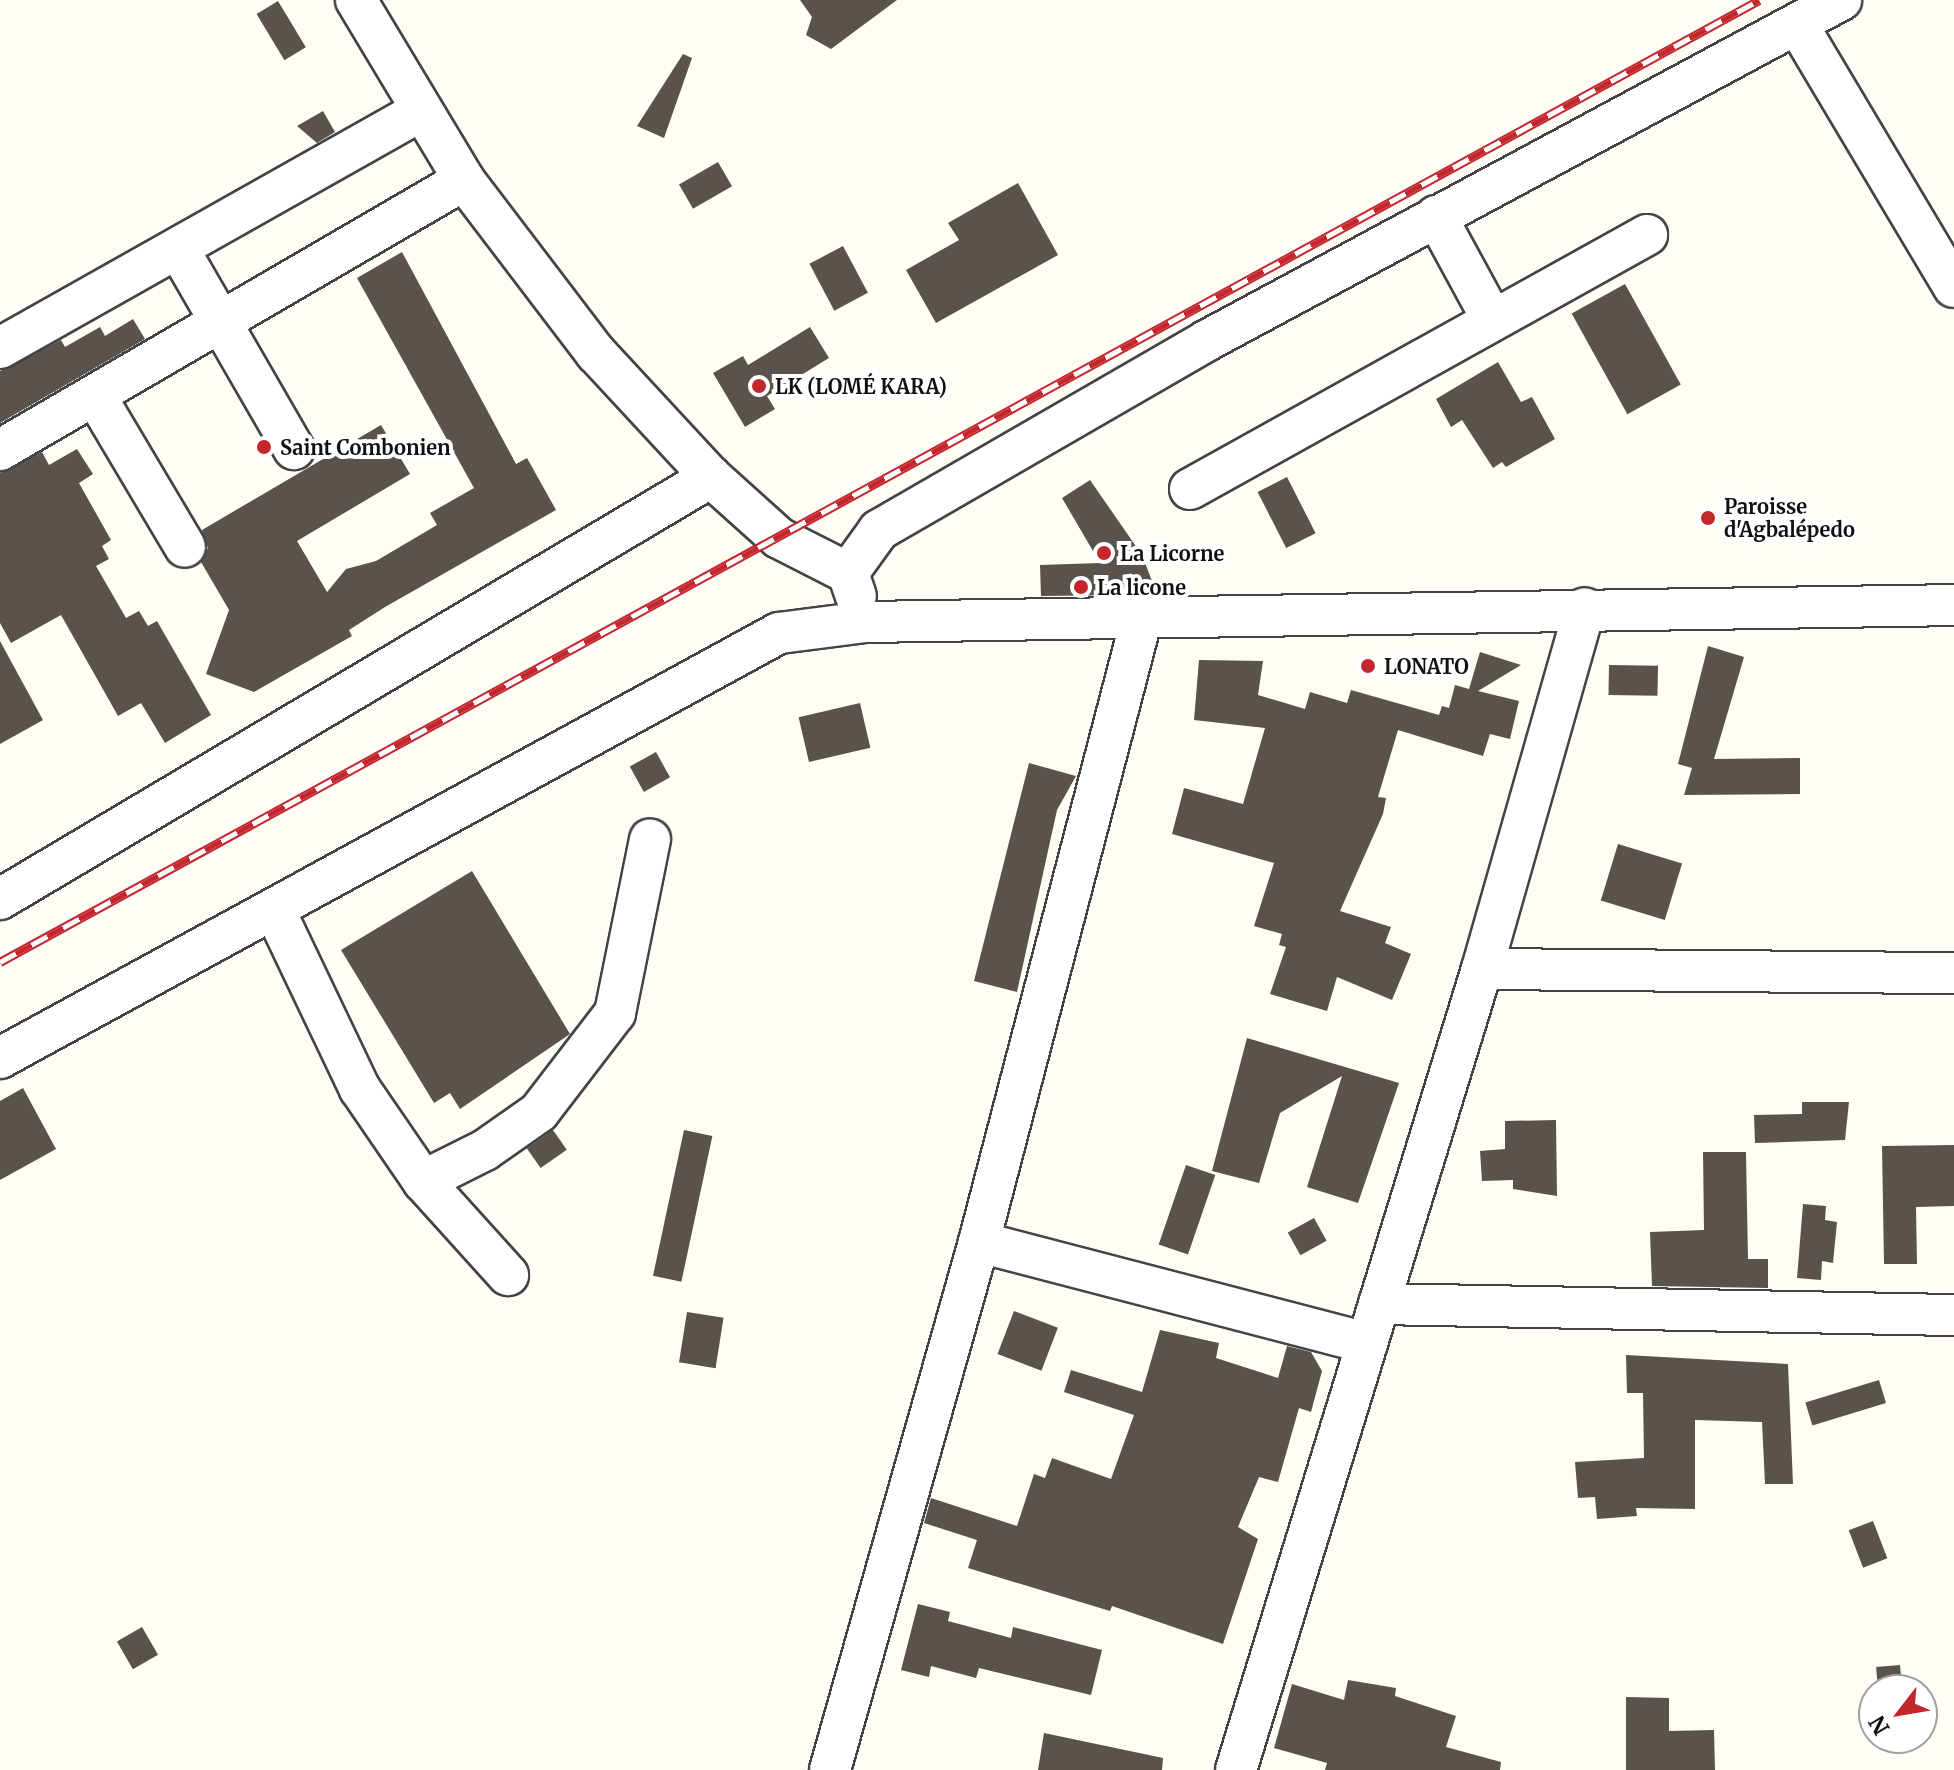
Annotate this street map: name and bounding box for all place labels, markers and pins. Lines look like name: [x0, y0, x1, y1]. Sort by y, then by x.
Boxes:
place label: LK (LOMÉ KARA): [775, 374, 947, 398]
marker: LK (LOMÉ KARA): [750, 377, 768, 395]
place label: Saint Combonien: [280, 435, 451, 459]
marker: Saint Combonien: [255, 438, 273, 456]
place label: Paroisse d'Agbalépedo: [1724, 494, 1855, 541]
marker: Paroisse d'Agbalépedo: [1699, 509, 1717, 527]
place label: La Licorne: [1120, 541, 1224, 565]
marker: La Licorne: [1095, 544, 1113, 562]
place label: La licone: [1097, 575, 1186, 599]
marker: La licone: [1072, 578, 1090, 596]
place label: LONATO: [1384, 654, 1469, 678]
marker: LONATO: [1359, 657, 1377, 675]

